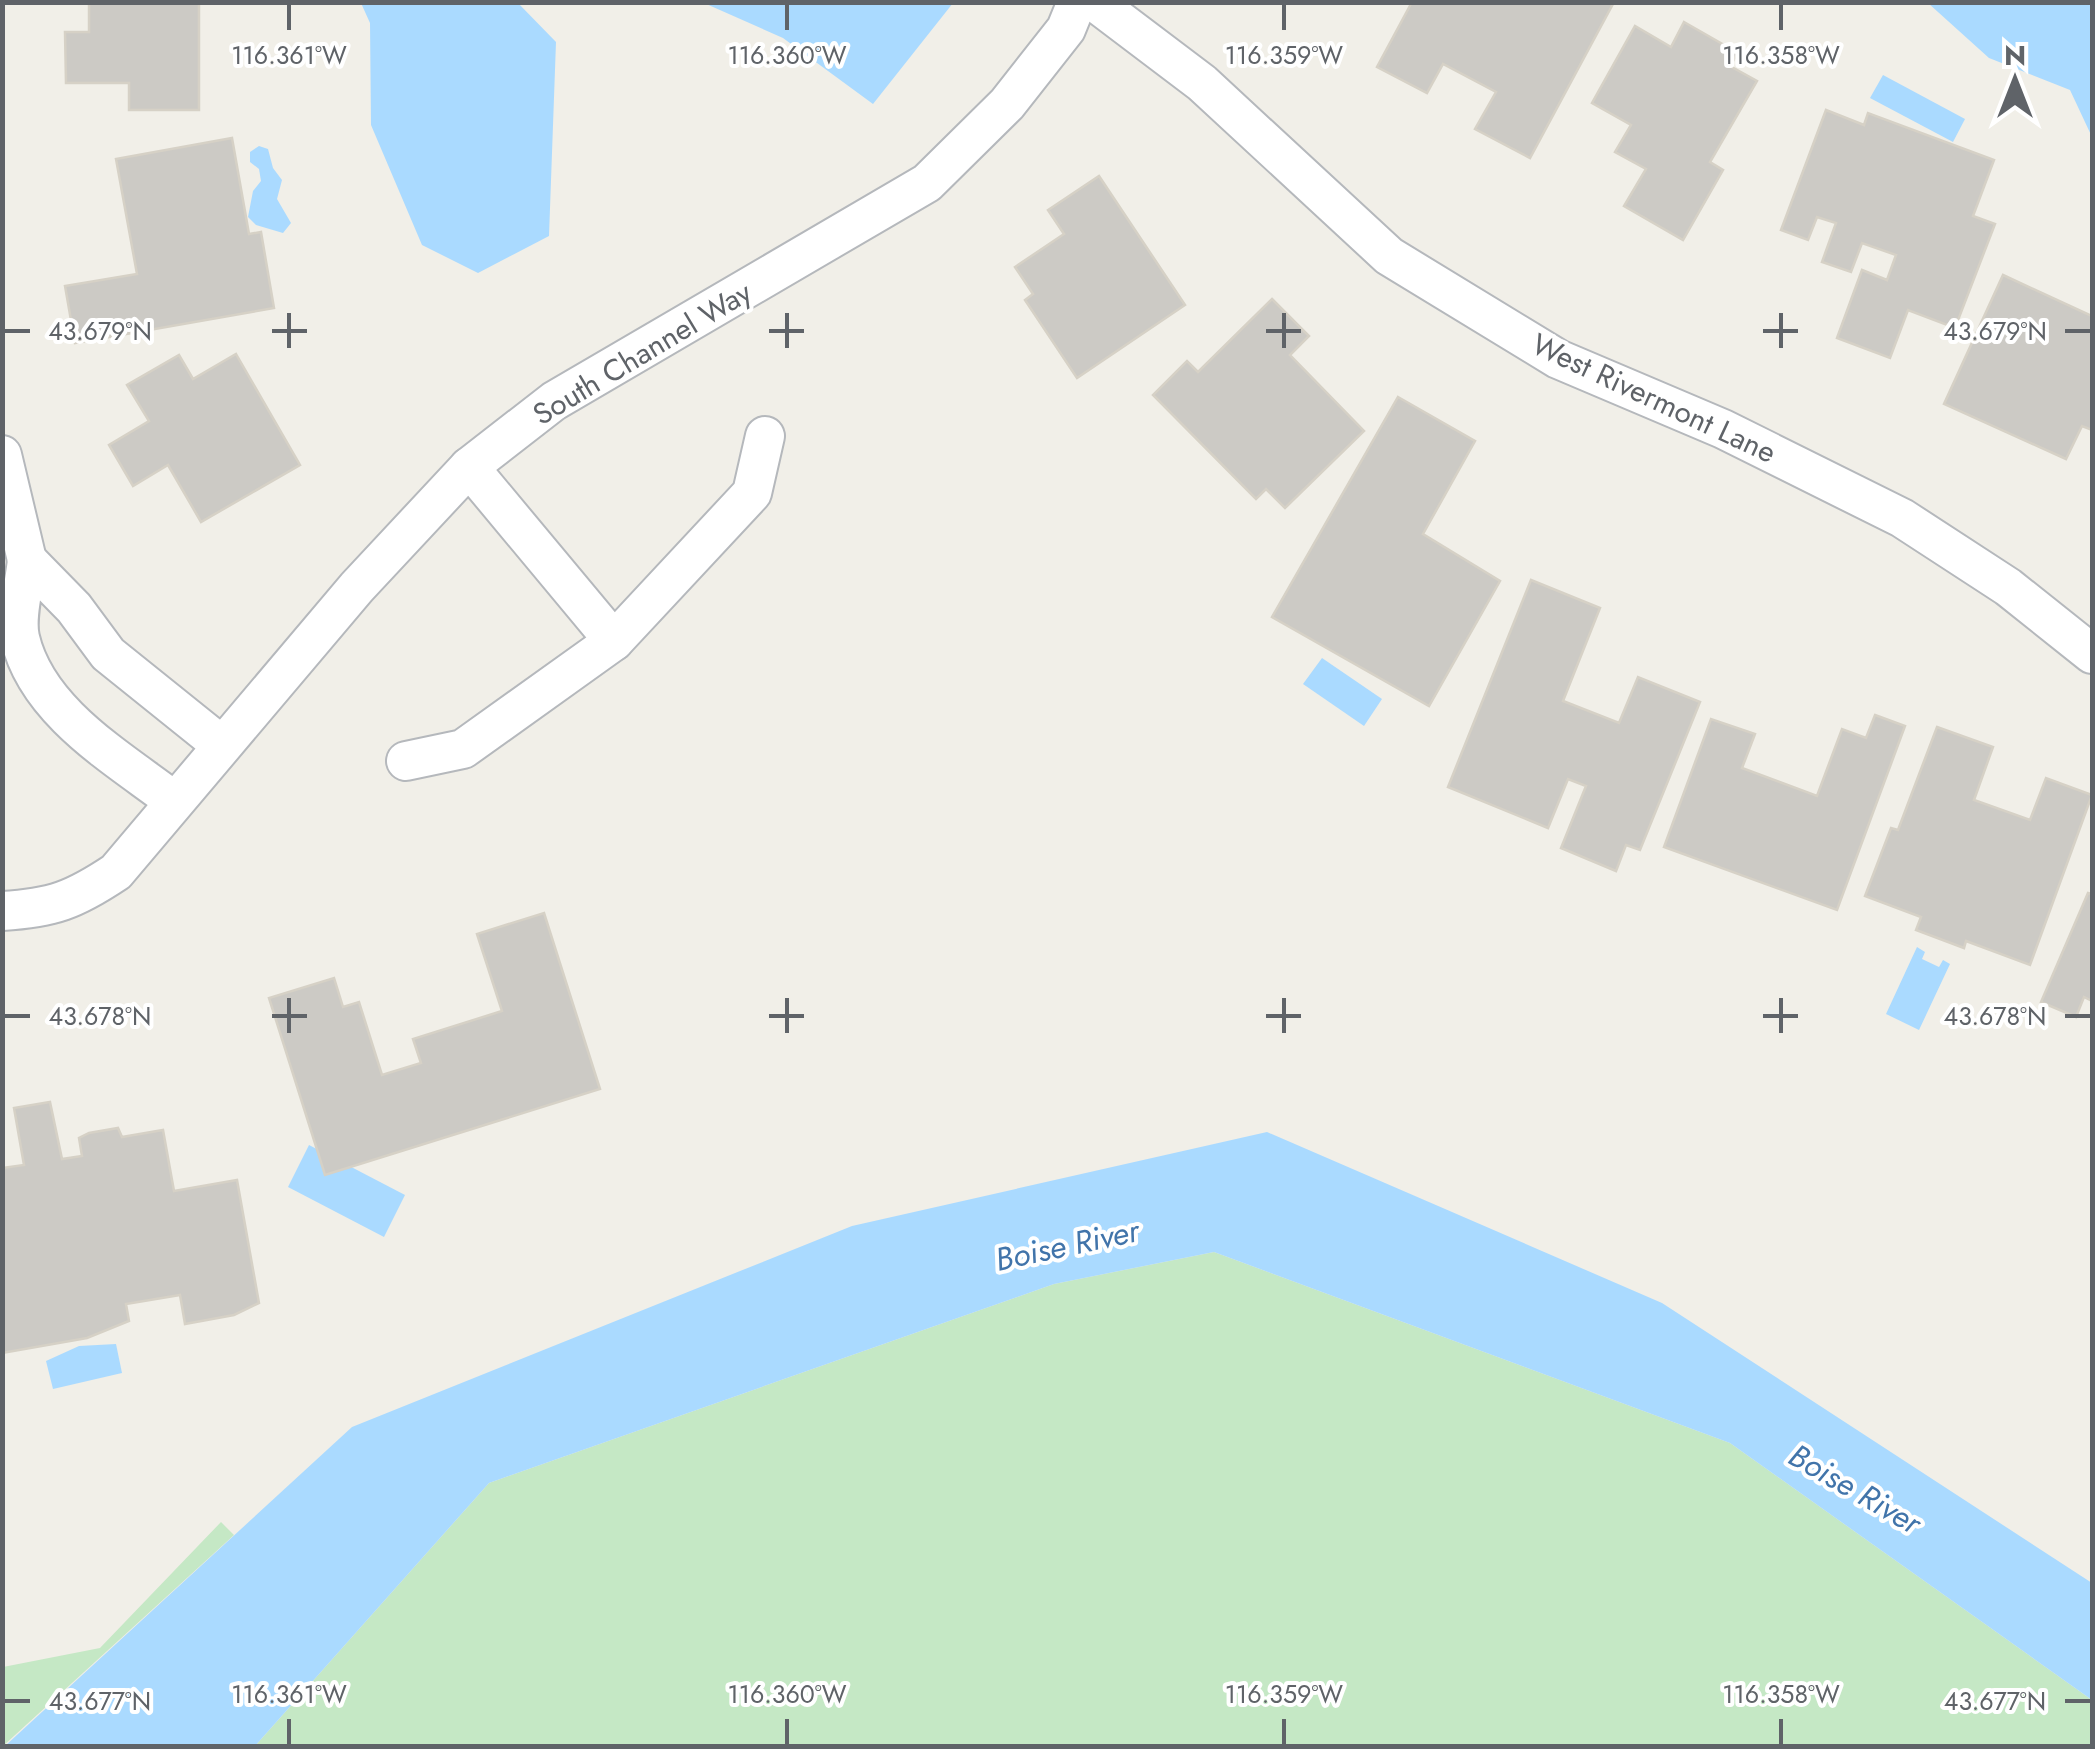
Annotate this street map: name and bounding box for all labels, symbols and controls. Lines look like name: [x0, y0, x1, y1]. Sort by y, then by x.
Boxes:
north arrow: [1965, 30, 2065, 130]
text: N: [2004, 35, 2026, 76]
text: 116.361°W: [231, 37, 347, 73]
text: 116.360°W: [727, 37, 847, 73]
text: 116.359°W: [1225, 37, 1343, 73]
text: 116.358°W: [1722, 37, 1840, 73]
street label: South Channel Way: [525, 270, 760, 435]
text: 43.679°N: [48, 313, 152, 349]
text: 43.679°N: [1943, 313, 2047, 349]
street label: West Rivermont Lane: [1525, 323, 1783, 473]
text: 43.678°N: [49, 998, 151, 1034]
text: 43.678°N: [1944, 998, 2046, 1034]
water label: Boise River: [991, 1207, 1145, 1283]
water label: Boise River: [1780, 1433, 1932, 1547]
text: 116.361°W: [231, 1676, 347, 1712]
text: 116.360°W: [727, 1676, 847, 1712]
text: 116.359°W: [1225, 1676, 1343, 1712]
text: 116.358°W: [1722, 1676, 1840, 1712]
text: 43.677°N: [49, 1683, 151, 1719]
text: 43.677°N: [1944, 1683, 2046, 1719]

